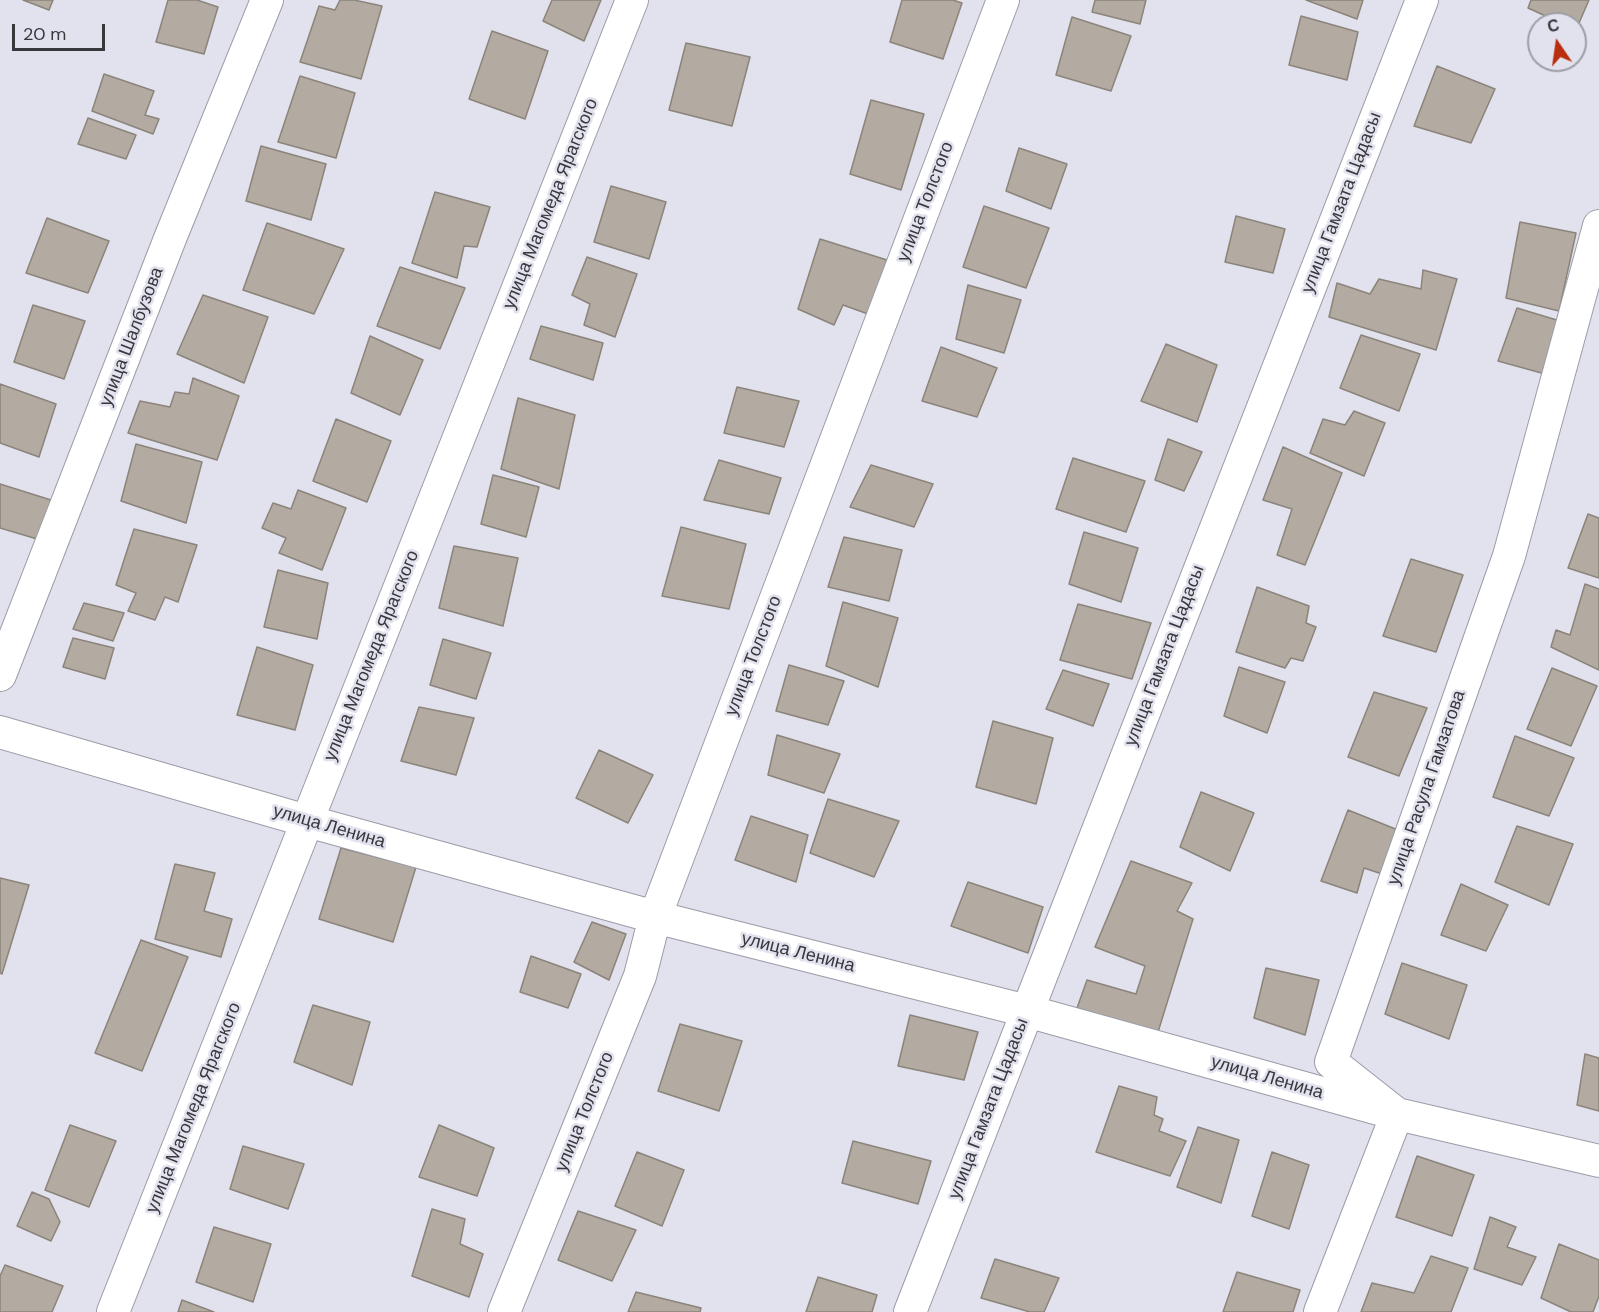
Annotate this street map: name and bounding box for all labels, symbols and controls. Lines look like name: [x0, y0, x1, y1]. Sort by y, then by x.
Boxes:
scale bar: [15, 12, 108, 50]
north arrow: [1527, 12, 1587, 72]
text: С: [1545, 14, 1561, 37]
text: 20 m: [23, 22, 66, 46]
street label: улица Магомеда Ярагского: [499, 95, 603, 313]
street label: улица Гамзата Цадасы: [1298, 109, 1386, 297]
street label: улица Толстого: [893, 139, 959, 265]
street label: улица Шалбузова: [95, 264, 169, 410]
street label: улица Магомеда Ярагского: [320, 547, 424, 765]
street label: улица Гамзата Цадасы: [1121, 562, 1209, 750]
street label: улица Толстого: [721, 593, 787, 719]
street label: улица Расула Гамзатова: [1383, 688, 1471, 888]
street label: улица Ленина: [270, 801, 388, 853]
street label: улица Ленина: [739, 928, 857, 978]
street label: улица Магомеда Ярагского: [142, 999, 246, 1217]
street label: улица Гамзата Цадасы: [945, 1015, 1033, 1203]
street label: улица Толстого: [551, 1049, 619, 1175]
street label: улица Ленина: [1208, 1052, 1326, 1104]

